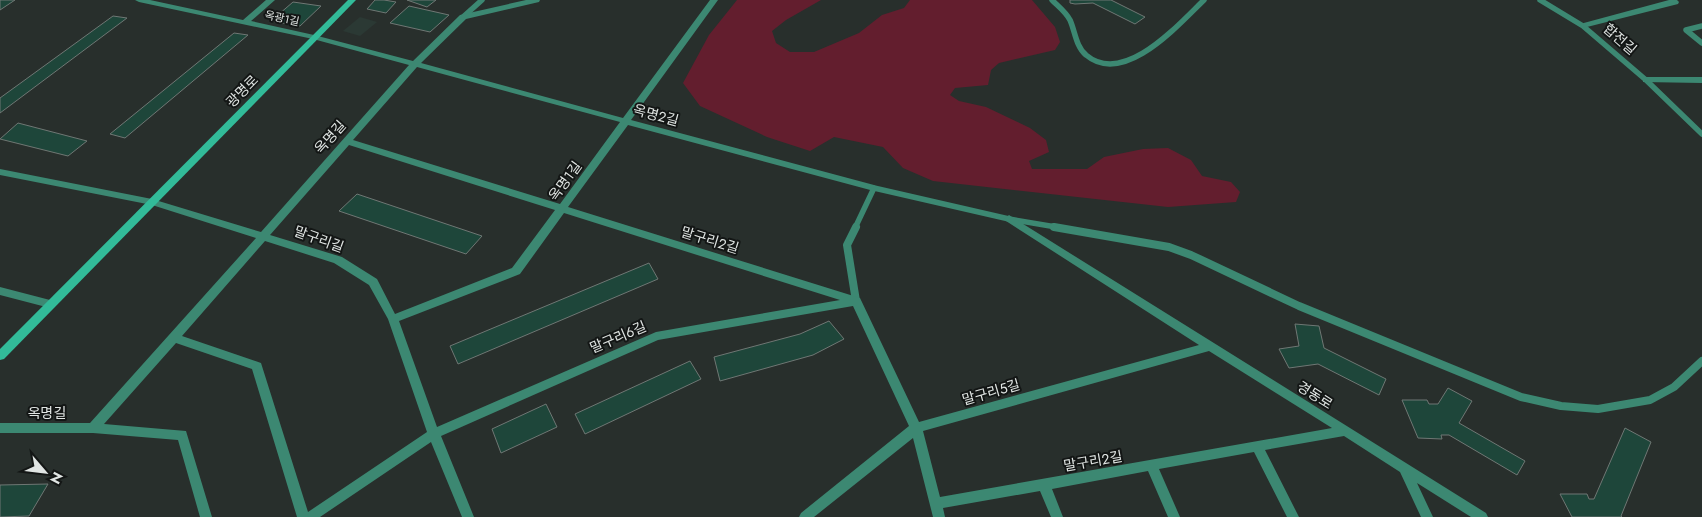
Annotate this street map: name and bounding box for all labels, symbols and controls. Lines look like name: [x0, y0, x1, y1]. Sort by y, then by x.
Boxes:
street label: 옥광1길: [263, 7, 301, 29]
street label: 합전길: [1599, 19, 1641, 59]
street label: 광명로: [221, 70, 263, 112]
street label: 옥명2길: [631, 99, 681, 131]
street label: 옥명길: [310, 116, 350, 158]
street label: 옥명1길: [544, 157, 586, 205]
street label: 말구리길: [291, 221, 347, 257]
street label: 말구리2길: [679, 222, 741, 258]
street label: 말구리6길: [587, 316, 649, 358]
street label: 말구리5길: [960, 374, 1022, 410]
street label: 경동로: [1293, 376, 1337, 414]
street label: 옥명길: [28, 403, 66, 423]
street label: 말구리2길: [1062, 446, 1124, 476]
north arrow: [20, 447, 70, 497]
text: N: [45, 468, 68, 488]

